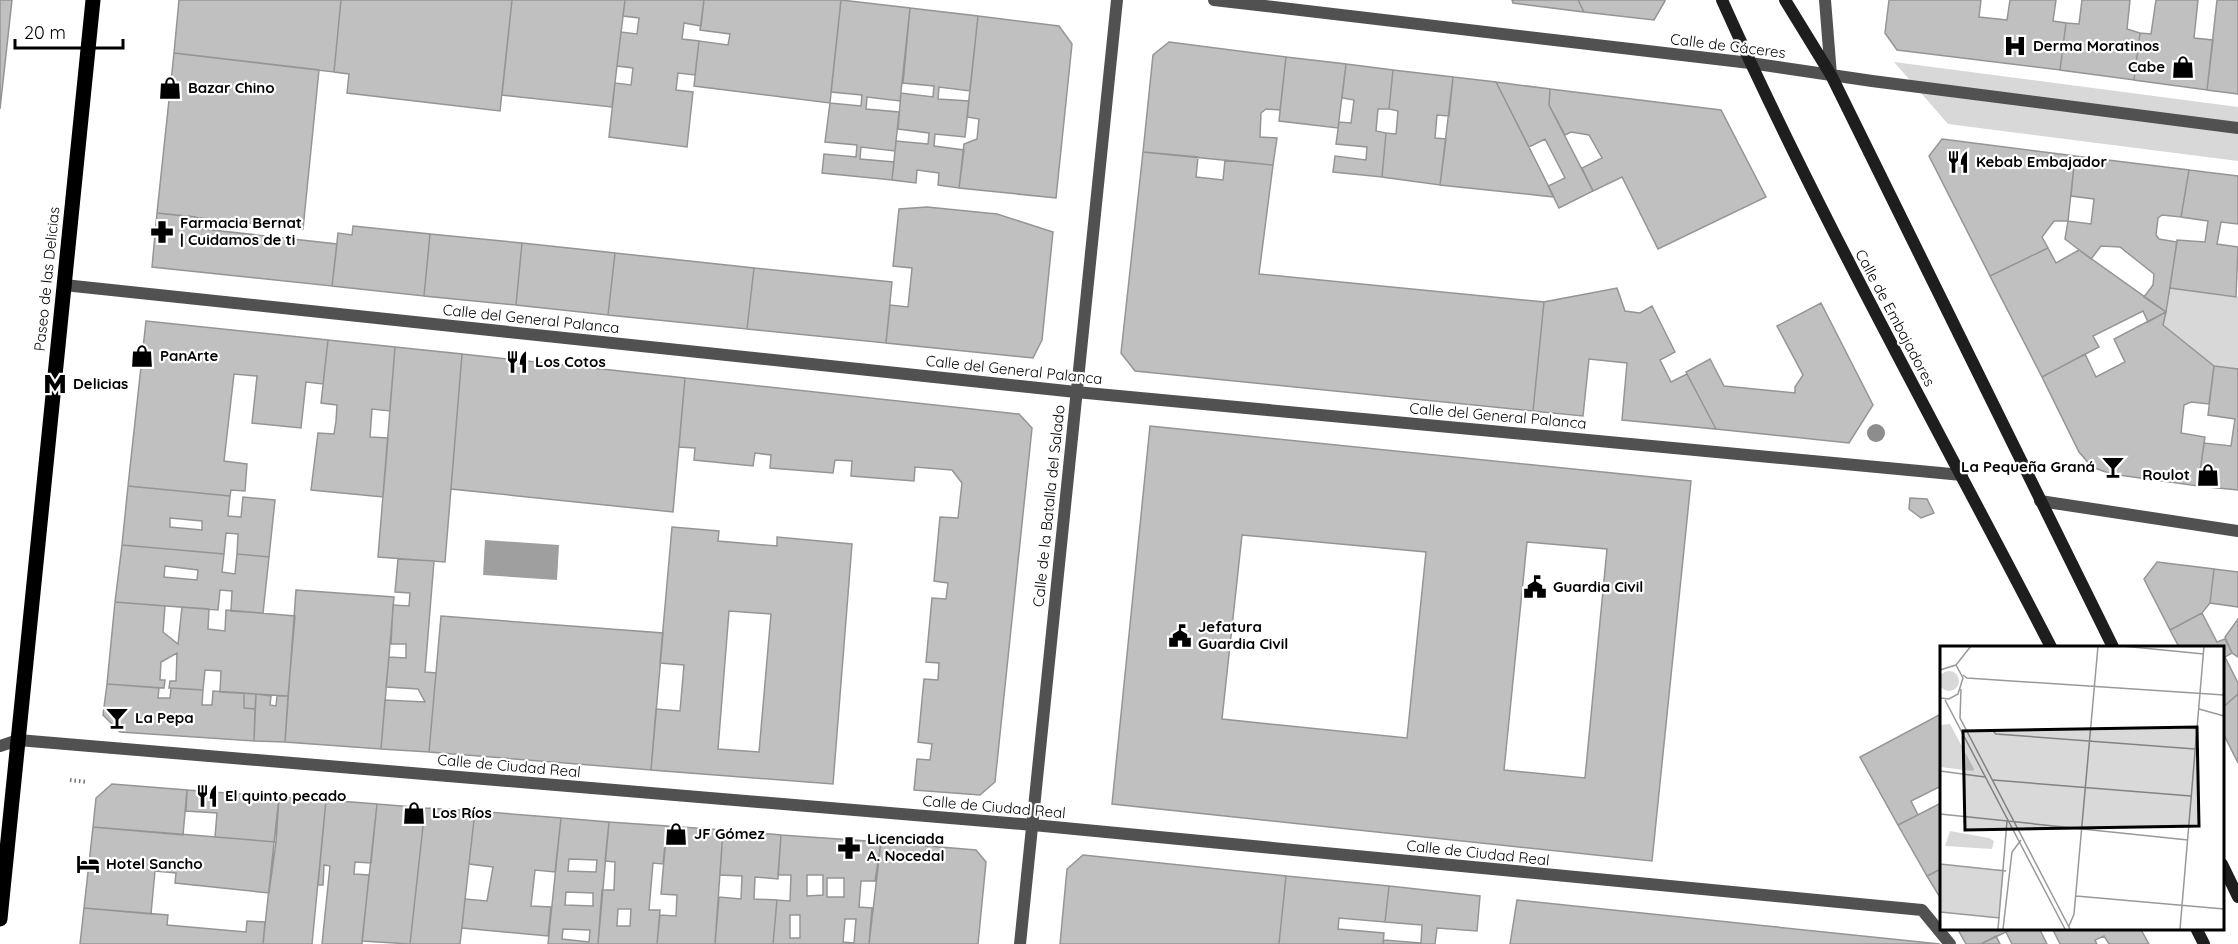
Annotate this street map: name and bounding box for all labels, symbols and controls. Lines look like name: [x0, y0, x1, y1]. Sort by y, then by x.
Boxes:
scale bar: [15, 12, 123, 50]
text: 20 m: [24, 21, 66, 44]
street label: Calle de Cáceres: [1669, 29, 1787, 62]
hospital icon: Derma Moratinos: [2002, 33, 2028, 59]
place label: Derma Moratinos: [2033, 36, 2159, 55]
shop icon: Cabe: [2170, 54, 2196, 80]
place label: Cabe: [2128, 57, 2165, 76]
shop icon: Bazar Chino: [157, 75, 183, 101]
place label: Bazar Chino: [188, 78, 275, 97]
restaurant icon: Kebab Embajador: [1945, 149, 1971, 175]
place label: Kebab Embajador: [1976, 152, 2107, 171]
street label: Paseo de las Delicias: [29, 206, 64, 352]
place label: Farmacia Bernat | Cuidamos de ti: [180, 213, 302, 249]
pharmacy icon: Farmacia Bernat | Cuidamos de ti: [149, 219, 175, 245]
street label: Calle de Embajadores: [1851, 246, 1940, 390]
street label: Calle del General Palanca: [442, 300, 620, 337]
shop icon: PanArte: [129, 343, 155, 369]
place label: PanArte: [160, 346, 218, 365]
restaurant icon: Los Cotos: [504, 349, 530, 375]
street label: Calle del General Palanca: [925, 351, 1103, 388]
place label: Los Cotos: [535, 352, 606, 371]
metro station icon: Delicias: [42, 371, 68, 397]
place label: Delicias: [73, 374, 128, 393]
street label: Calle del General Palanca: [1409, 398, 1587, 433]
street label: Calle de la Batalla del Salado: [1028, 404, 1069, 608]
bar icon: La Pequeña Graná: [2100, 454, 2126, 480]
place label: La Pequeña Graná: [1961, 457, 2095, 476]
shop icon: Roulot: [2195, 462, 2221, 488]
place label: Roulot: [2142, 465, 2190, 484]
public building icon: Guardia Civil: [1522, 574, 1548, 600]
place label: Guardia Civil: [1553, 577, 1643, 596]
place label: Jefatura Guardia Civil: [1198, 617, 1288, 653]
public building icon: Jefatura Guardia Civil: [1167, 623, 1193, 649]
inset map: [1940, 646, 2223, 929]
bar icon: La Pepa: [104, 705, 130, 731]
place label: La Pepa: [135, 708, 194, 727]
street label: Calle de Ciudad Real: [437, 750, 582, 781]
restaurant icon: El quinto pecado: [194, 783, 220, 809]
place label: El quinto pecado: [225, 786, 346, 805]
street label: Calle de Ciudad Real: [922, 791, 1067, 822]
shop icon: Los Ríos: [401, 800, 427, 826]
place label: Los Ríos: [432, 803, 492, 822]
shop icon: JF Gómez: [663, 821, 689, 847]
place label: JF Gómez: [694, 824, 765, 843]
place label: Licenciada A. Nocedal: [867, 829, 944, 865]
pharmacy icon: Licenciada A. Nocedal: [836, 835, 862, 861]
street label: Calle de Ciudad Real: [1406, 836, 1551, 869]
hotel icon: Hotel Sancho: [75, 851, 101, 877]
place label: Hotel Sancho: [106, 854, 203, 873]

